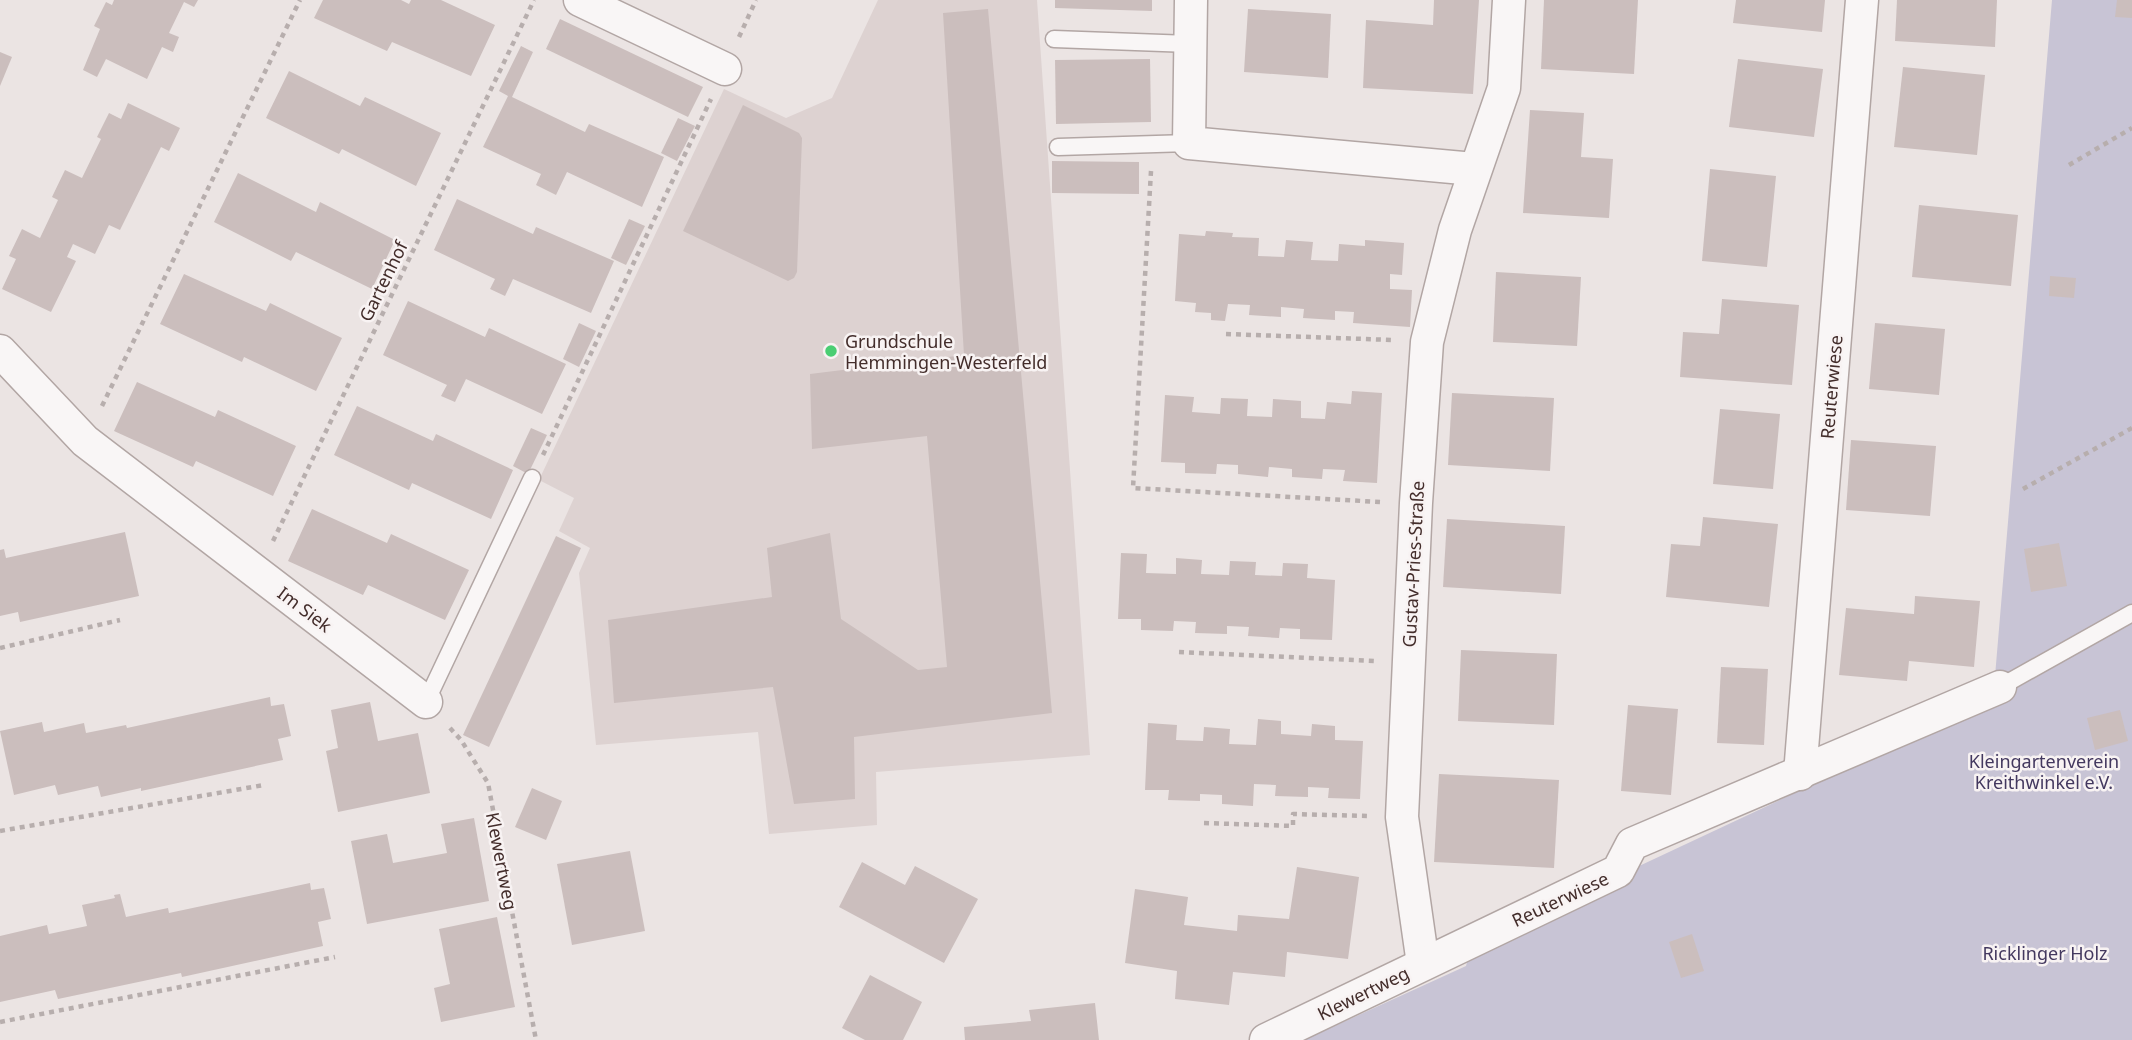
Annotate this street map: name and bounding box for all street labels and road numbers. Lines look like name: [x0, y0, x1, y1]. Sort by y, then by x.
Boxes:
street label: Gartenhof: [353, 236, 413, 325]
street label: Reuterwiese: [1815, 334, 1847, 440]
street label: Gustav-Pries-Straße: [1397, 480, 1429, 648]
street label: Im Siek: [273, 581, 337, 637]
street label: Klewertweg: [481, 810, 523, 912]
street label: Reuterwiese: [1508, 866, 1612, 932]
street label: Klewertweg: [1313, 960, 1413, 1026]

